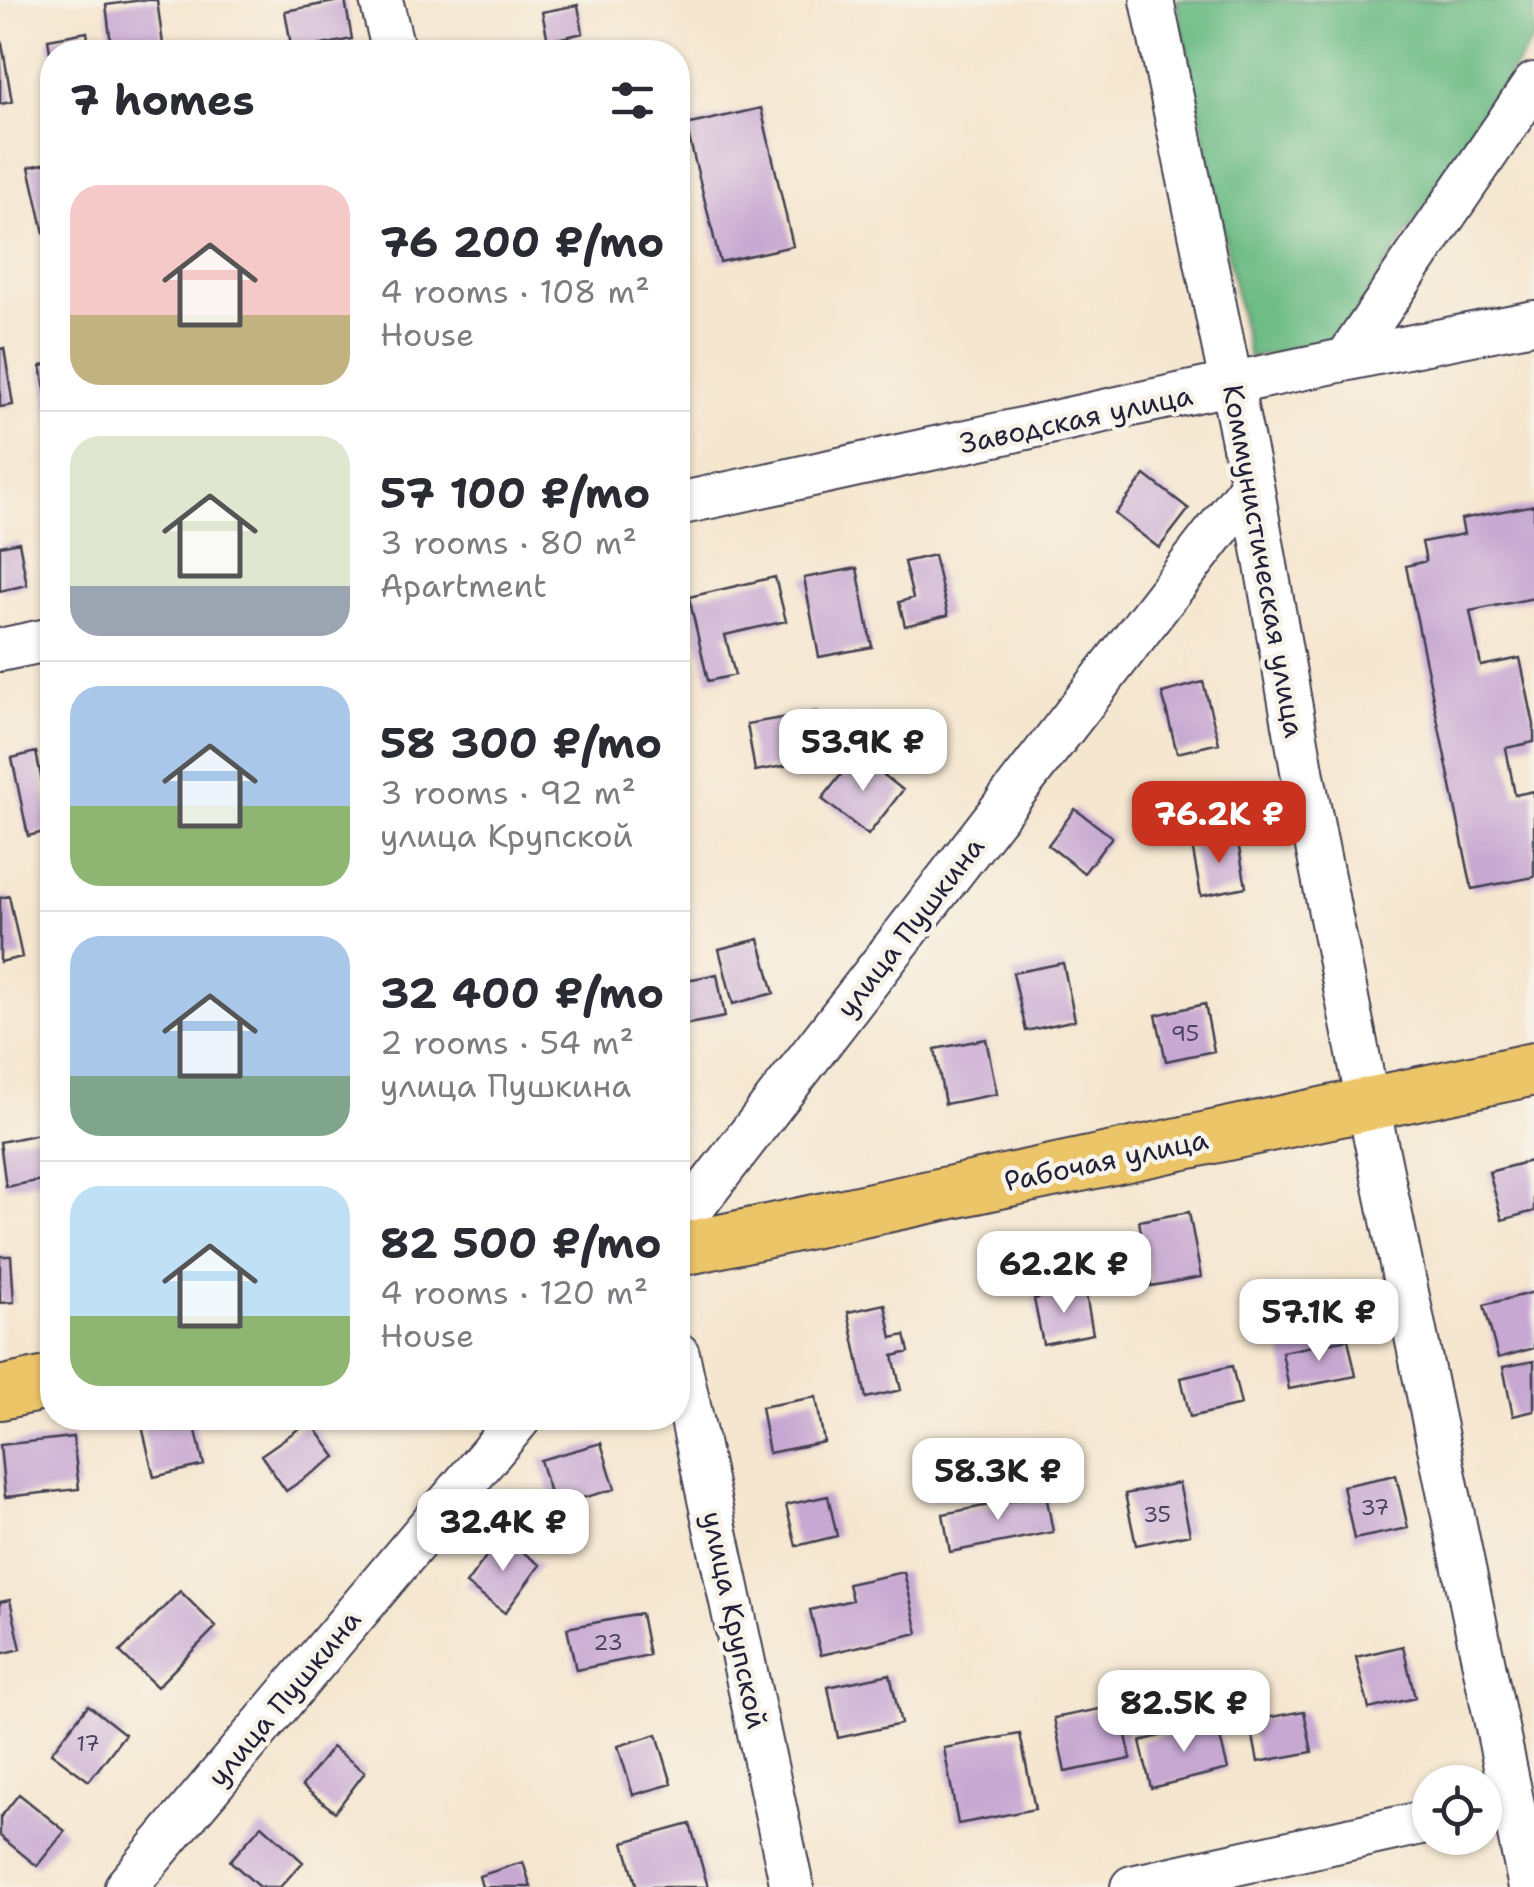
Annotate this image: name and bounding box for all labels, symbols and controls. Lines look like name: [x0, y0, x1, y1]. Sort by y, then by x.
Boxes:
text: 7 homes: [70, 72, 255, 128]
icon: filters: [605, 73, 660, 128]
text: 76 200 ₽/mo: [380, 214, 664, 270]
icon: home: [150, 225, 270, 345]
text: 4 rooms · 108 m²: [380, 270, 650, 313]
text: House: [380, 313, 474, 356]
street label: Заводская улица: [956, 376, 1196, 462]
street label: Коммунистическая улица: [1214, 382, 1314, 740]
text: 57 100 ₽/mo: [380, 465, 650, 521]
icon: home: [150, 476, 270, 596]
text: 3 rooms · 80 m²: [380, 521, 637, 564]
text: Apartment: [380, 564, 547, 607]
pin: 53.9K ₽: [771, 709, 955, 794]
text: 58 300 ₽/mo: [380, 715, 662, 771]
text: 53.9K ₽: [801, 720, 925, 763]
icon: home: [150, 726, 270, 846]
text: 3 rooms · 92 m²: [380, 771, 636, 814]
pin: 76.2K ₽: [1127, 781, 1311, 866]
text: 76.2K ₽: [1154, 792, 1284, 835]
text: улица Крупской: [380, 814, 633, 857]
street label: улица Пушкина: [827, 829, 993, 1025]
text: 32 400 ₽/mo: [380, 965, 664, 1021]
icon: home: [150, 976, 270, 1096]
house number: 95: [1171, 1019, 1199, 1048]
text: 2 rooms · 54 m²: [380, 1021, 634, 1064]
text: улица Пушкина: [380, 1064, 631, 1107]
street label: Рабочая улица: [1001, 1120, 1211, 1200]
text: 82 500 ₽/mo: [380, 1215, 662, 1271]
icon: home: [150, 1226, 270, 1346]
pin: 62.2K ₽: [972, 1231, 1156, 1316]
text: 62.2K ₽: [999, 1242, 1129, 1285]
text: 4 rooms · 120 m²: [380, 1271, 648, 1314]
pin: 57.1K ₽: [1227, 1279, 1411, 1364]
text: 57.1K ₽: [1261, 1290, 1377, 1333]
text: House: [380, 1314, 474, 1357]
pin: 58.3K ₽: [906, 1438, 1090, 1523]
text: 58.3K ₽: [934, 1449, 1062, 1492]
pin: 32.4K ₽: [411, 1489, 595, 1574]
house number: 37: [1361, 1493, 1389, 1522]
text: 32.4K ₽: [439, 1500, 567, 1543]
house number: 35: [1143, 1500, 1171, 1529]
street label: улица Крупской: [693, 1508, 777, 1732]
street label: улица Пушкина: [199, 1602, 369, 1794]
house number: 23: [593, 1628, 623, 1657]
pin: 82.5K ₽: [1092, 1670, 1276, 1755]
text: 82.5K ₽: [1120, 1681, 1248, 1724]
house number: 17: [76, 1729, 100, 1758]
map controls: [1412, 1765, 1502, 1855]
button: locate: [1412, 1765, 1502, 1855]

